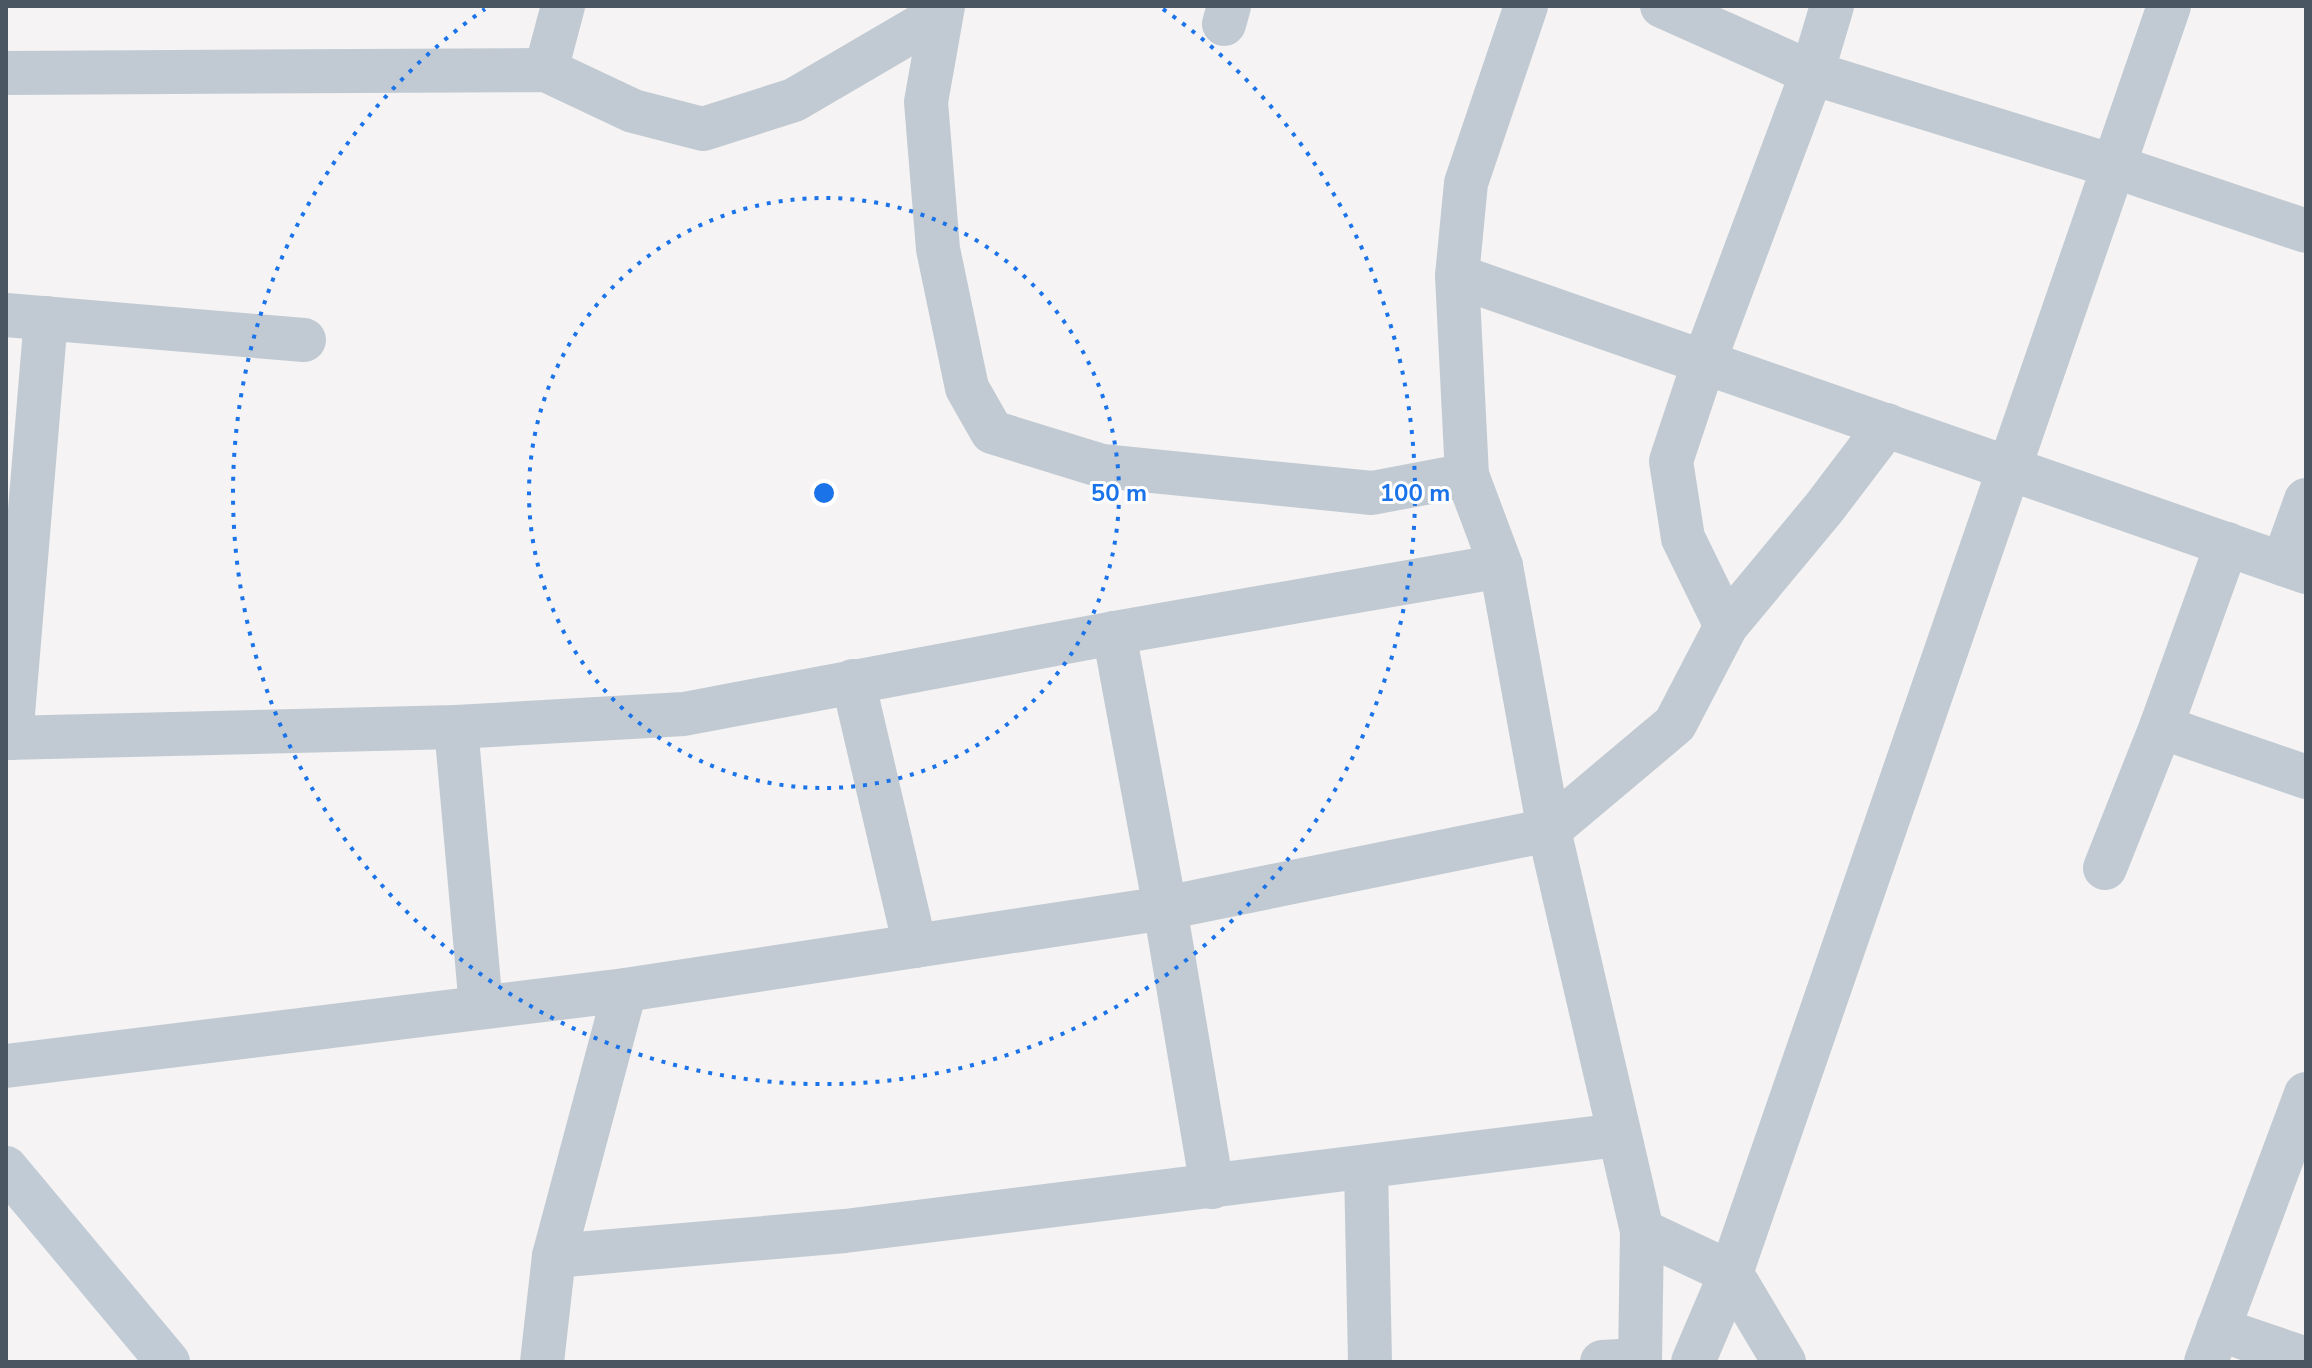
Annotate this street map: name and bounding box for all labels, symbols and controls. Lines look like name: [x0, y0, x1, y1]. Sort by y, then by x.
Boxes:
text: 50 m: [1091, 477, 1147, 509]
text: 100 m: [1380, 477, 1450, 509]
centre of rings: [810, 479, 838, 507]

